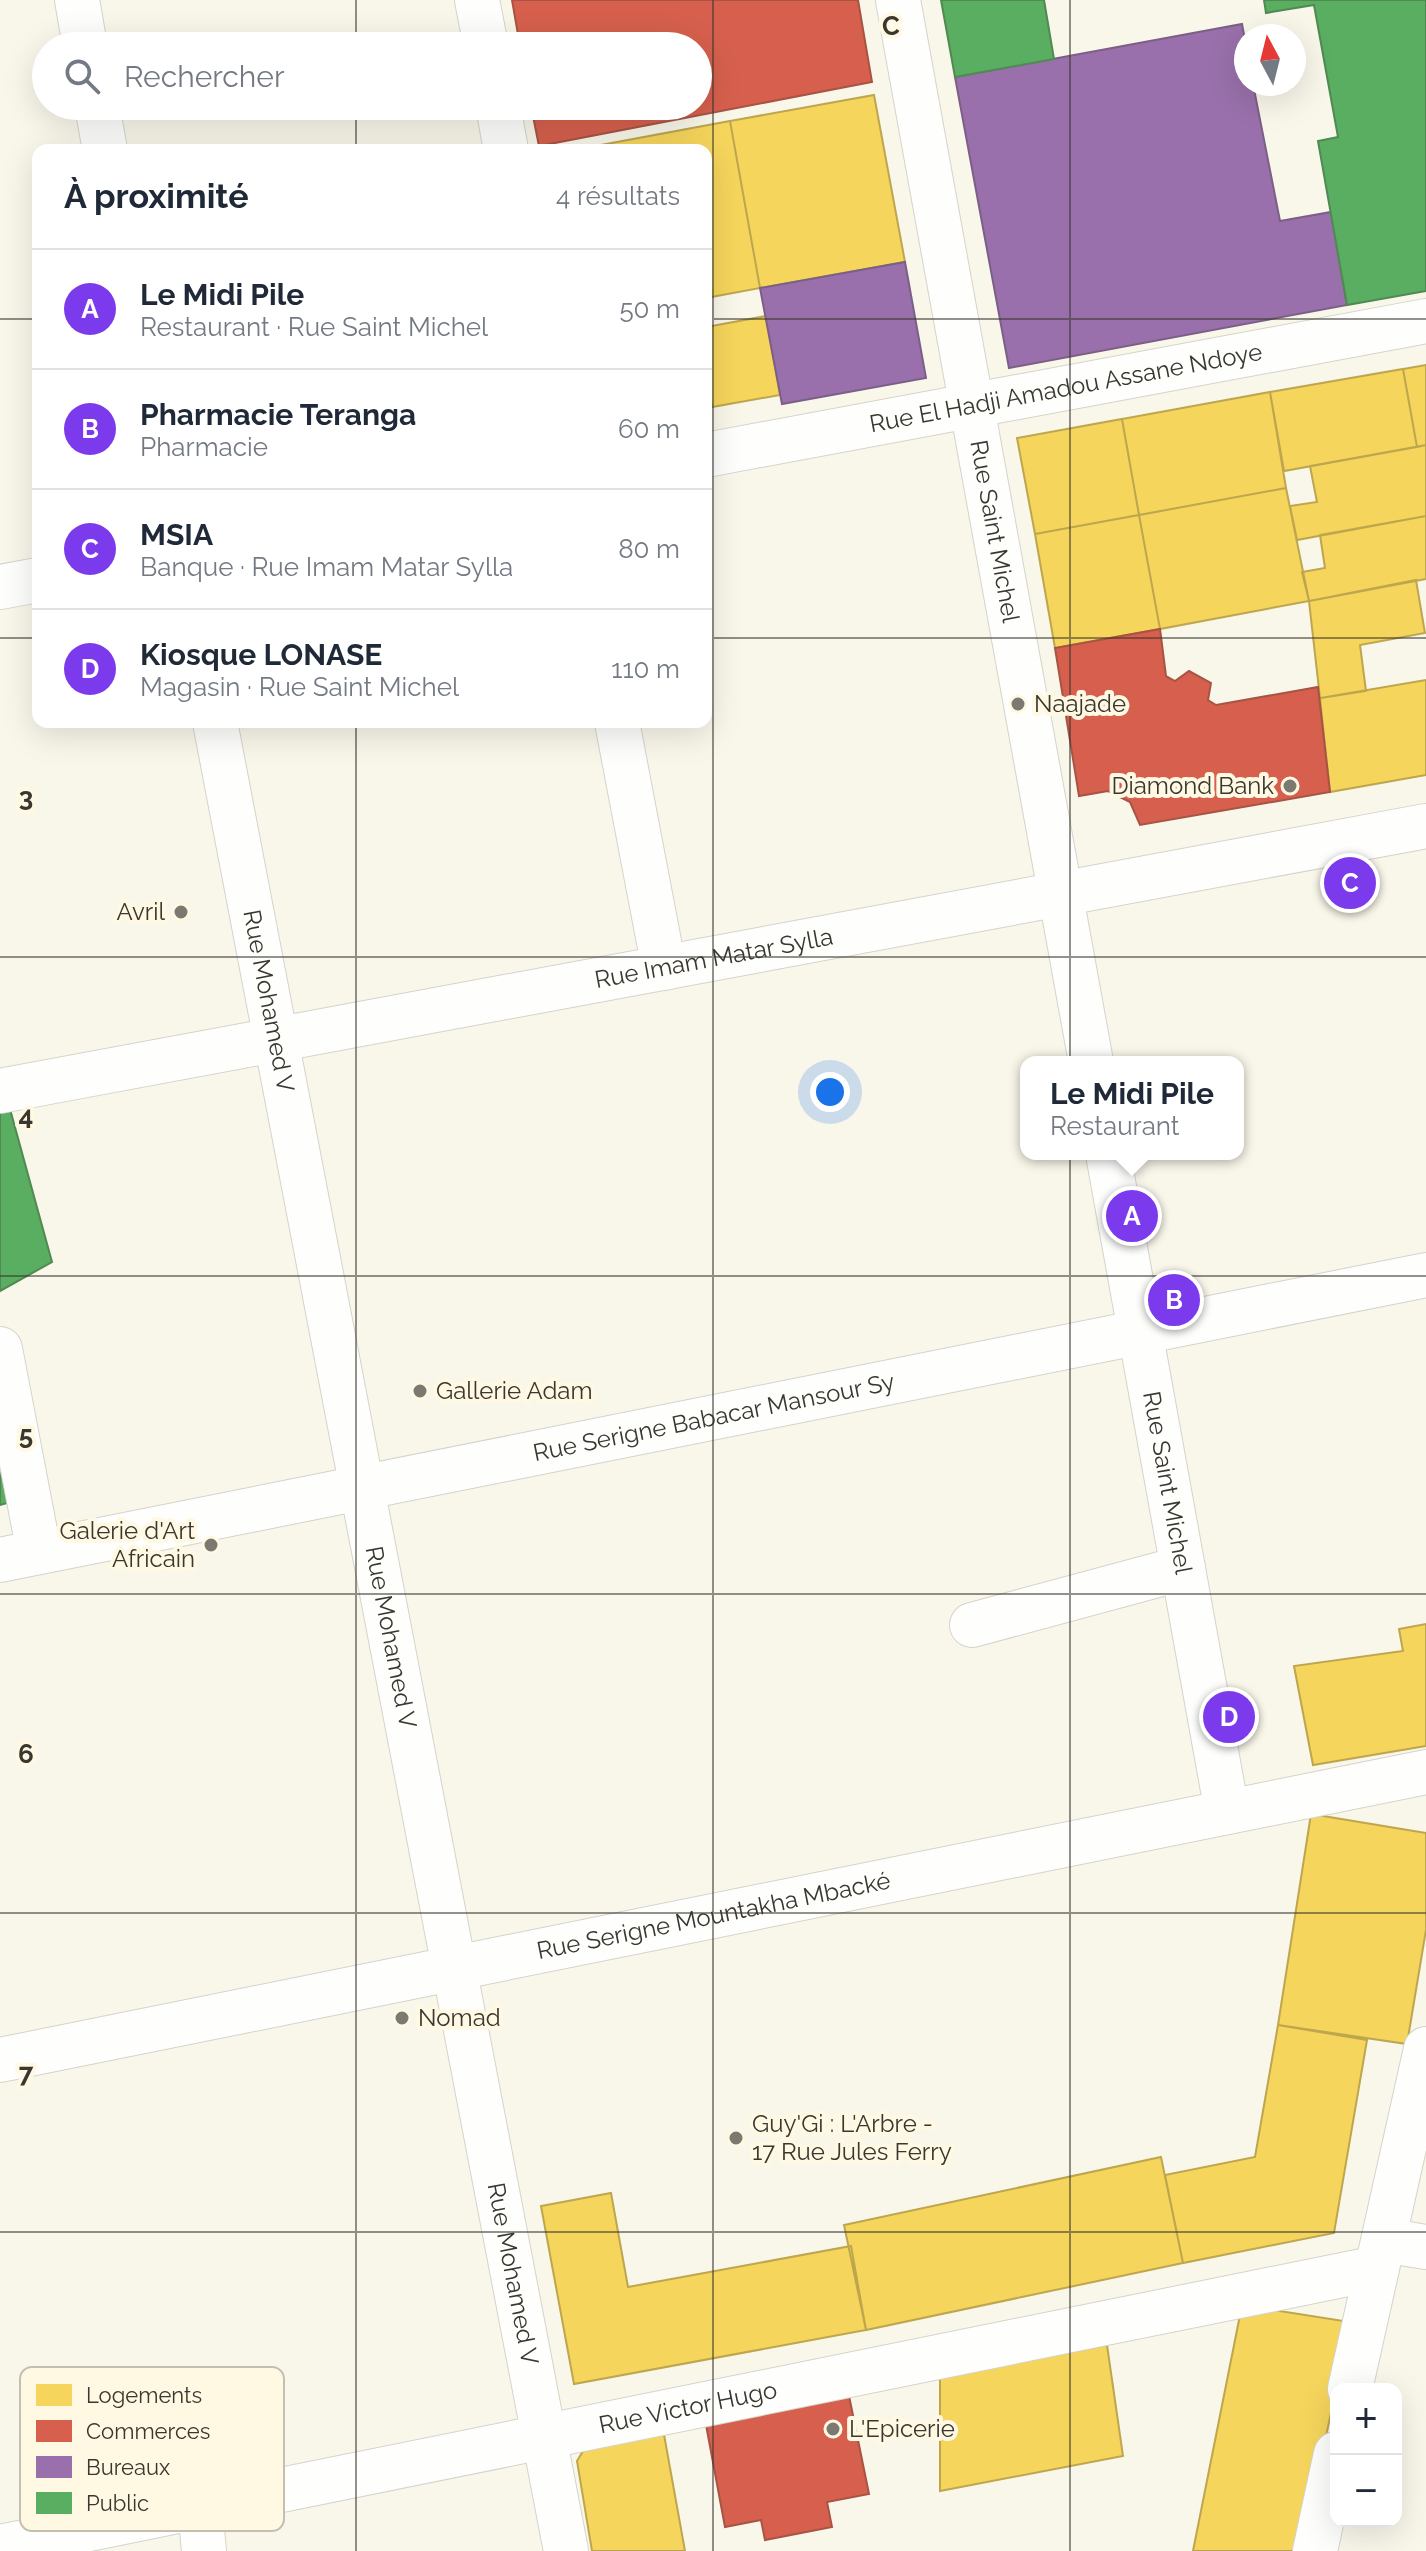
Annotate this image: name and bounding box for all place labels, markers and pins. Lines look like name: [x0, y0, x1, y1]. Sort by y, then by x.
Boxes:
place label: Naajade: [1034, 689, 1126, 718]
marker: Naajade: [1009, 695, 1027, 713]
place label: Diamond Bank: [1111, 771, 1274, 800]
marker: Diamond Bank: [1281, 777, 1299, 795]
pin: C: [1324, 853, 1376, 913]
place label: Avril: [117, 897, 165, 926]
marker: Avril: [172, 903, 190, 921]
pin: A: [1106, 1186, 1158, 1246]
pin: B: [1148, 1270, 1200, 1330]
place label: Gallerie Adam: [436, 1376, 592, 1405]
marker: Gallerie Adam: [411, 1382, 429, 1400]
place label: Galerie d'Art Africain: [59, 1516, 195, 1573]
marker: Galerie d'Art Africain: [202, 1536, 220, 1554]
pin: D: [1203, 1687, 1255, 1747]
place label: Nomad: [418, 2003, 501, 2032]
marker: Nomad: [393, 2009, 411, 2027]
place label: Guy'Gi : L'Arbre - 17 Rue Jules Ferry: [752, 2109, 952, 2166]
marker: Guy'Gi : L'Arbre - 17 Rue Jules Ferry: [727, 2129, 745, 2147]
place label: L'Epicerie: [849, 2414, 955, 2443]
marker: L'Epicerie: [824, 2420, 842, 2438]

